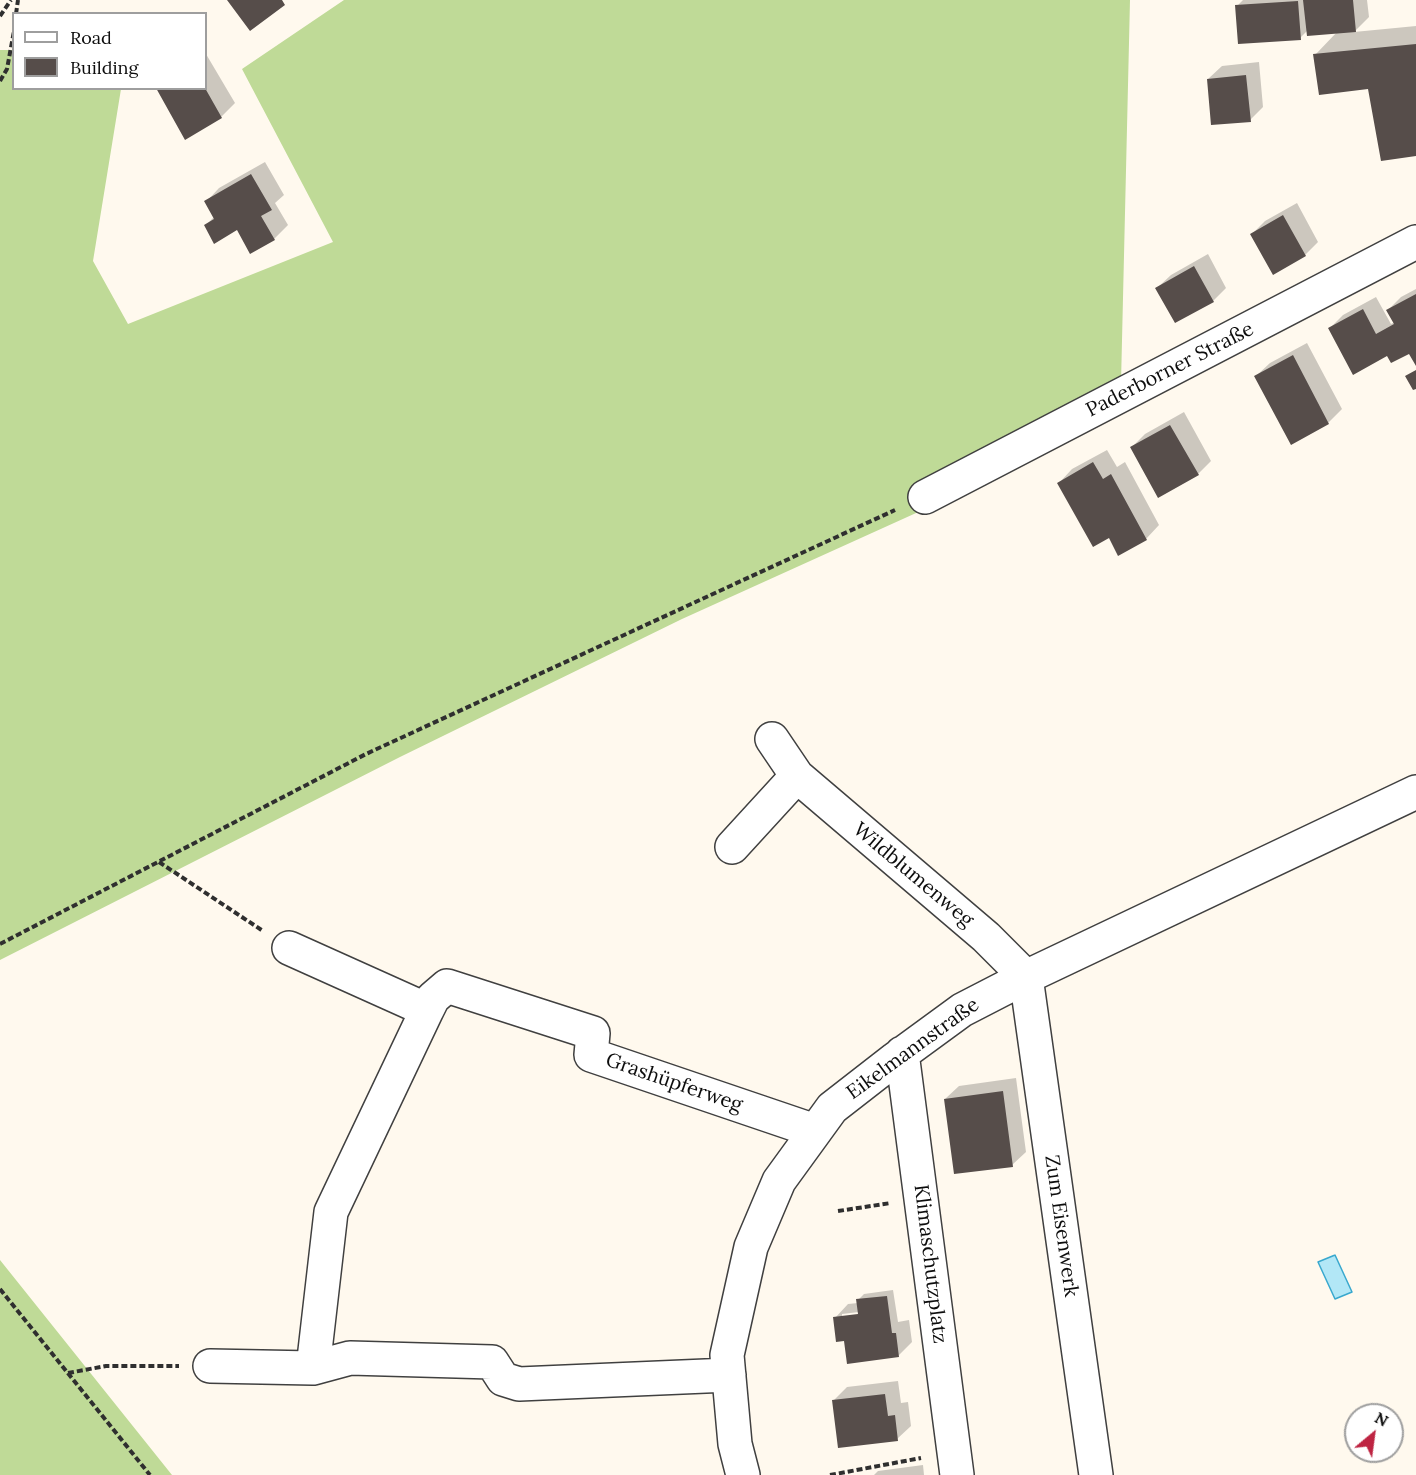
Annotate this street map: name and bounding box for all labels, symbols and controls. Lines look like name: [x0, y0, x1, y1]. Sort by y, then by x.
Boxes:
legend: [12, 12, 207, 90]
text: Road: [70, 26, 112, 49]
text: Building: [70, 56, 138, 79]
street label: Paderborner Straße: [1082, 317, 1258, 423]
street label: Wildblumenweg: [848, 818, 978, 932]
street label: Eikelmannstraße: [842, 993, 984, 1105]
street label: Grashüpferweg: [602, 1048, 746, 1118]
street label: Zum Eisenwerk: [1039, 1153, 1083, 1299]
street label: Klimaschutzplatz: [908, 1183, 952, 1345]
north arrow: [1344, 1403, 1404, 1463]
text: N: [1371, 1407, 1392, 1431]

